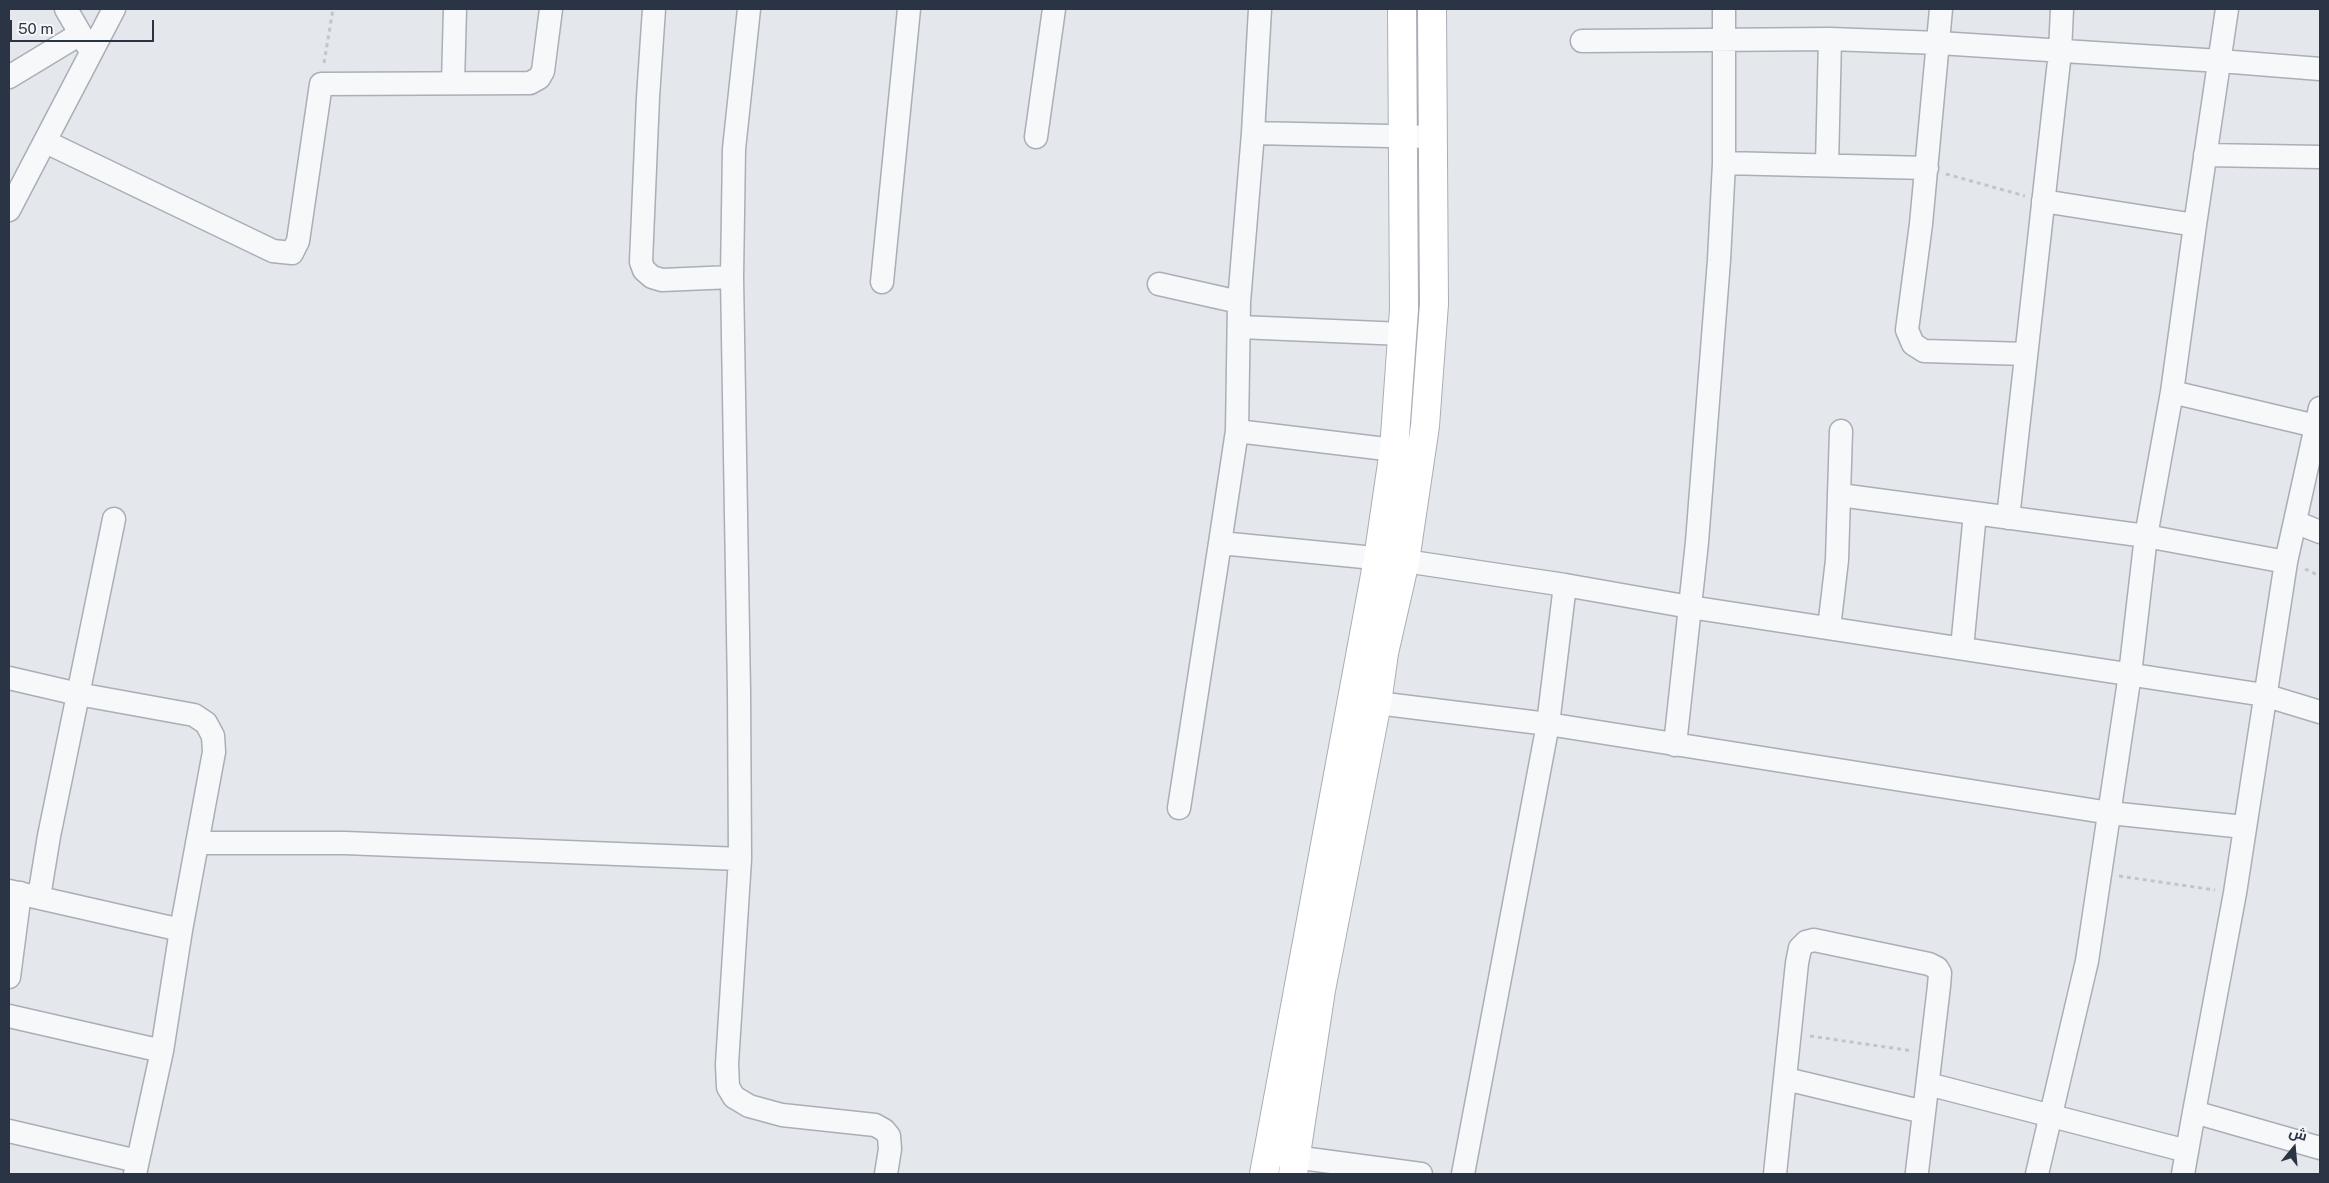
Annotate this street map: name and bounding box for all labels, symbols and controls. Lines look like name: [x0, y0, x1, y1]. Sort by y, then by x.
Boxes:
scale bar: [12, 10, 156, 42]
text: 50 m: [18, 20, 53, 37]
north arrow: [2269, 1123, 2319, 1173]
text: ش: [2287, 1123, 2309, 1144]

